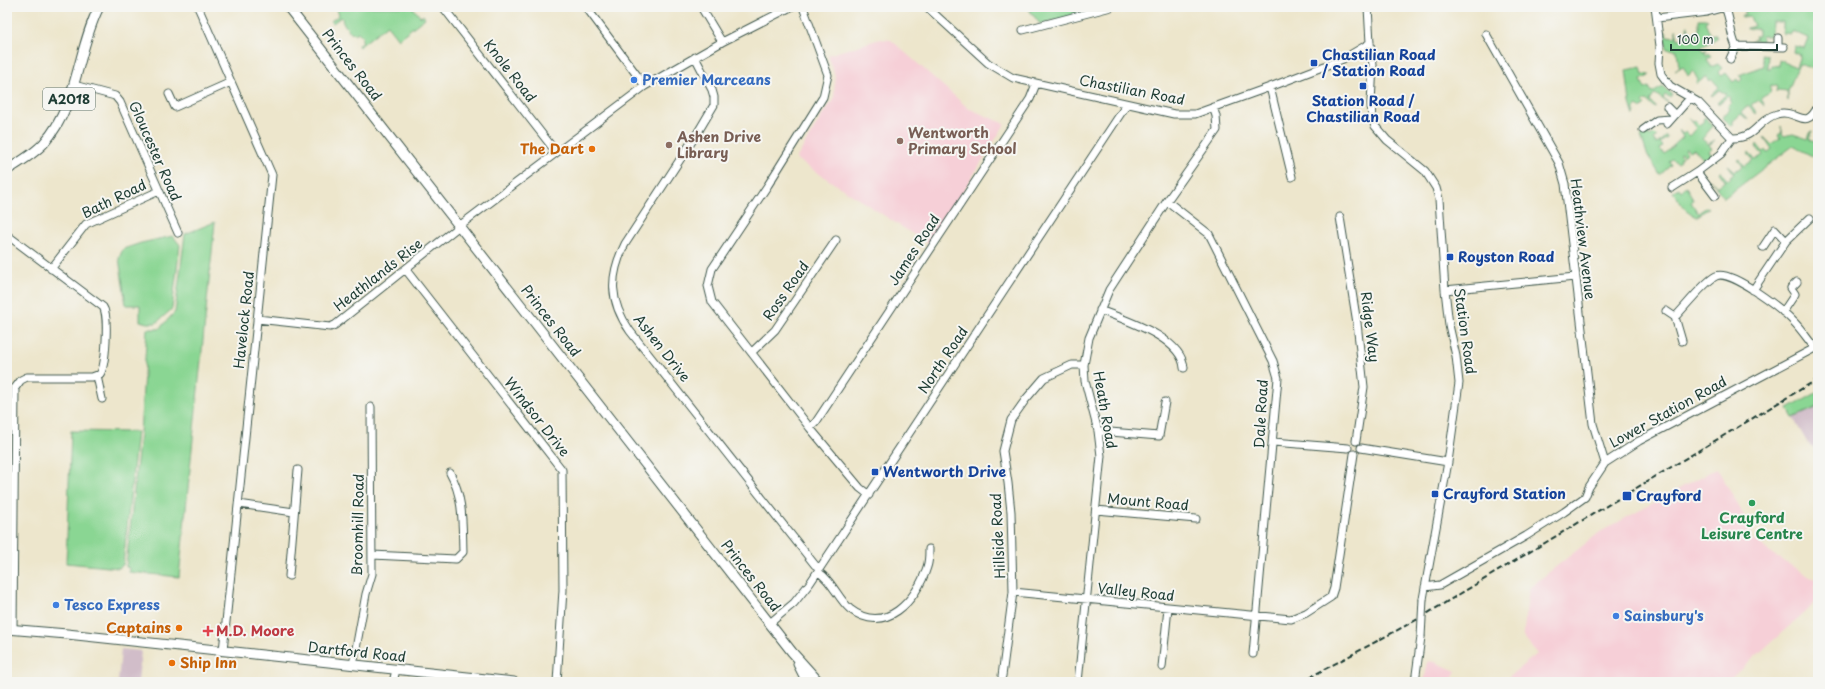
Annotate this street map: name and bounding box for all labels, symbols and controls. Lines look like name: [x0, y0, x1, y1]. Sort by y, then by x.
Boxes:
street label: Princes Road: [318, 24, 387, 105]
scale bar: [1671, 26, 1777, 52]
text: 100 m: [1677, 30, 1714, 48]
street label: Knole Road: [479, 35, 542, 107]
place label: Chastilian Road / Station Road: [1321, 44, 1436, 81]
marker: Chastilian Road / Station Road: [1309, 58, 1319, 68]
place label: Premier Marceans: [642, 69, 771, 90]
street label: Chastilian Road: [1078, 69, 1187, 110]
marker: Premier Marceans: [629, 75, 639, 85]
marker: Station Road / Chastilian Road: [1358, 81, 1368, 91]
road number: A2018: [43, 88, 95, 110]
place label: Station Road / Chastilian Road: [1306, 90, 1420, 127]
street label: Gloucester Road: [124, 97, 187, 204]
place label: Wentworth Primary School: [908, 122, 1017, 159]
place label: Ashen Drive Library: [676, 126, 761, 163]
marker: Wentworth Primary School: [895, 136, 905, 146]
place label: The Dart: [520, 138, 584, 159]
marker: Ashen Drive Library: [664, 140, 674, 150]
marker: The Dart: [587, 144, 597, 154]
street label: Bath Road: [78, 174, 150, 223]
street label: Heathview Avenue: [1566, 177, 1601, 301]
street label: James Road: [883, 210, 945, 290]
street label: Heathlands Rise: [329, 233, 427, 316]
place label: Royston Road: [1458, 246, 1555, 267]
marker: Royston Road: [1445, 252, 1455, 262]
street label: Ross Road: [757, 257, 814, 325]
street label: Havelock Road: [228, 270, 259, 370]
street label: Princes Road: [517, 280, 586, 361]
street label: Station Road: [1449, 286, 1482, 375]
street label: Ridge Way: [1356, 290, 1385, 364]
street label: Ashen Drive: [629, 309, 696, 386]
street label: North Road: [912, 322, 973, 397]
street label: Heath Road: [1088, 369, 1123, 450]
street label: Lower Station Road: [1605, 371, 1730, 453]
street label: Windsor Drive: [500, 372, 575, 461]
street label: Dale Road: [1248, 379, 1273, 449]
place label: Wentworth Drive: [883, 461, 1006, 482]
marker: Wentworth Drive: [870, 467, 880, 477]
street label: Broomhill Road: [346, 474, 369, 576]
place label: Crayford Station: [1443, 483, 1566, 504]
place label: Crayford: [1636, 485, 1702, 506]
street label: Mount Road: [1106, 487, 1190, 516]
marker: Crayford Station: [1430, 489, 1440, 499]
marker: Crayford: [1621, 490, 1633, 502]
street label: Hillside Road: [985, 492, 1010, 579]
marker: Crayford Leisure Centre: [1747, 498, 1757, 508]
place label: Crayford Leisure Centre: [1701, 507, 1803, 544]
street label: Princes Road: [717, 535, 786, 616]
street label: Valley Road: [1097, 577, 1176, 606]
place label: Tesco Express: [64, 594, 160, 615]
marker: Tesco Express: [51, 600, 61, 610]
place label: Sainsbury's: [1624, 605, 1704, 626]
marker: Sainsbury's: [1611, 611, 1621, 621]
place label: Captains: [106, 617, 171, 638]
place label: M.D. Moore: [216, 620, 295, 641]
marker: Captains: [174, 623, 184, 633]
marker: M.D. Moore: [203, 626, 213, 636]
street label: Dartford Road: [307, 636, 407, 667]
place label: Ship Inn: [180, 652, 237, 673]
marker: Ship Inn: [167, 658, 177, 668]

